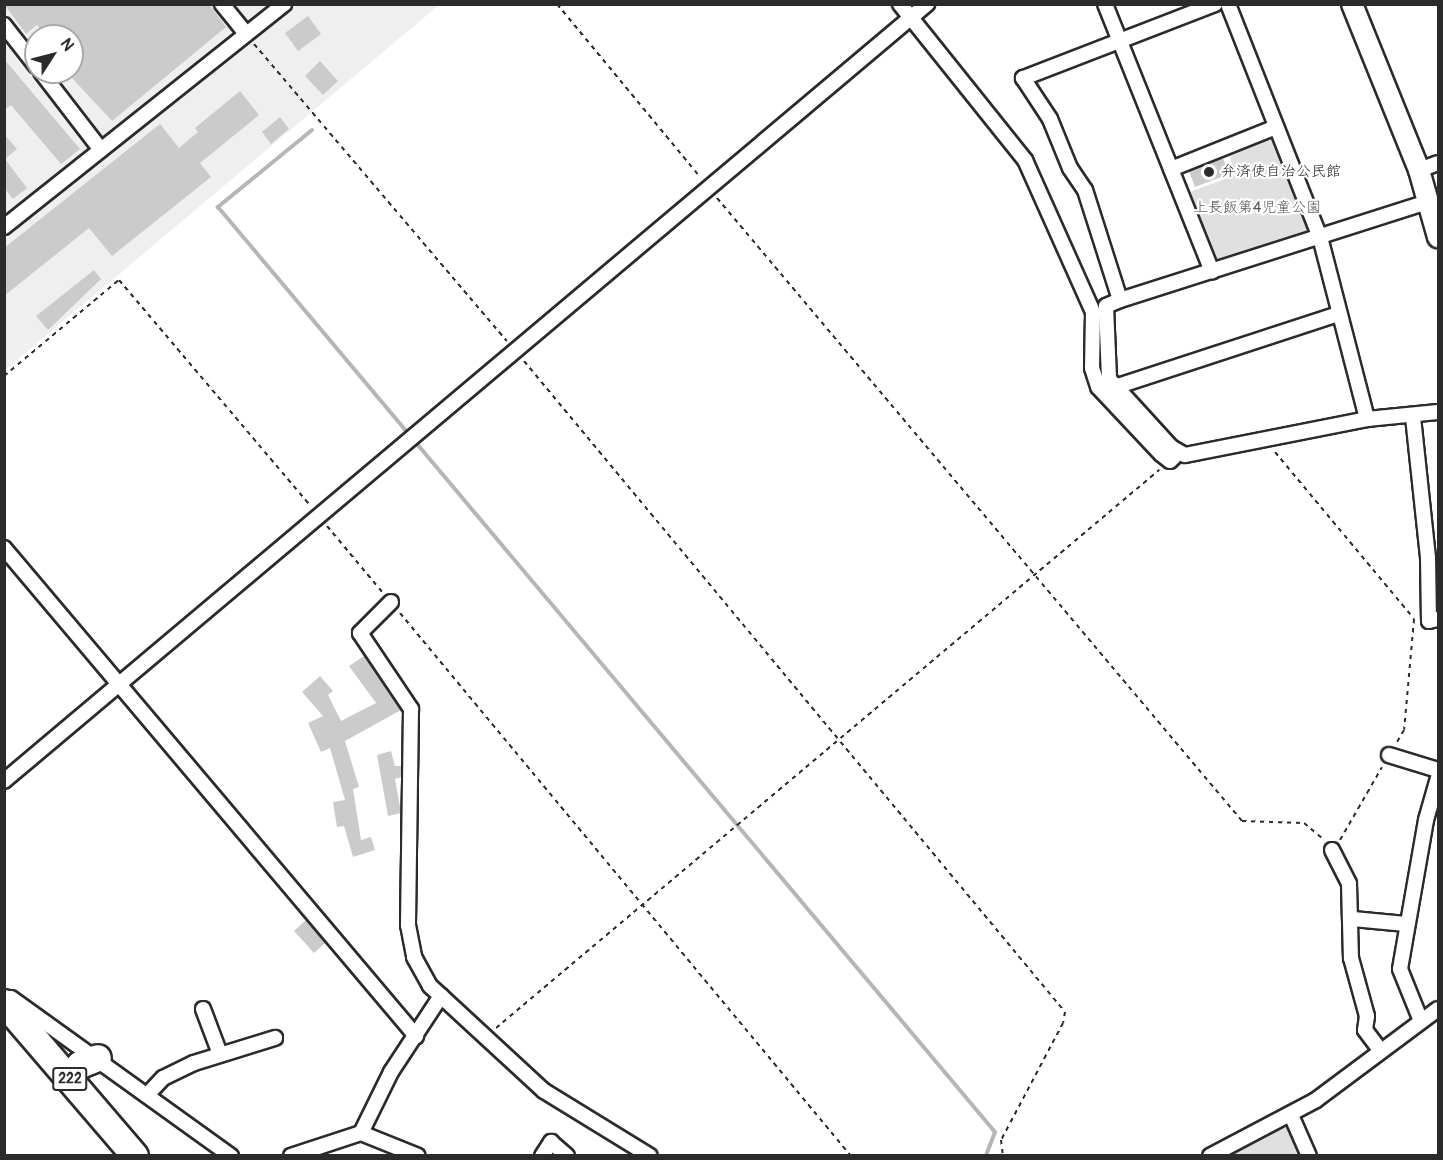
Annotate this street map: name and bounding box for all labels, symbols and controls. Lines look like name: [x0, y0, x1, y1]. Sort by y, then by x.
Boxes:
north arrow: [24, 24, 84, 84]
text: N: [56, 34, 78, 55]
place label: 弁済使自治公民館: [1221, 163, 1341, 181]
marker: 弁済使自治公民館: [1202, 165, 1216, 179]
park label: 上長飯第4児童公園: [1193, 199, 1321, 217]
road number: 222: [52, 1068, 88, 1090]

